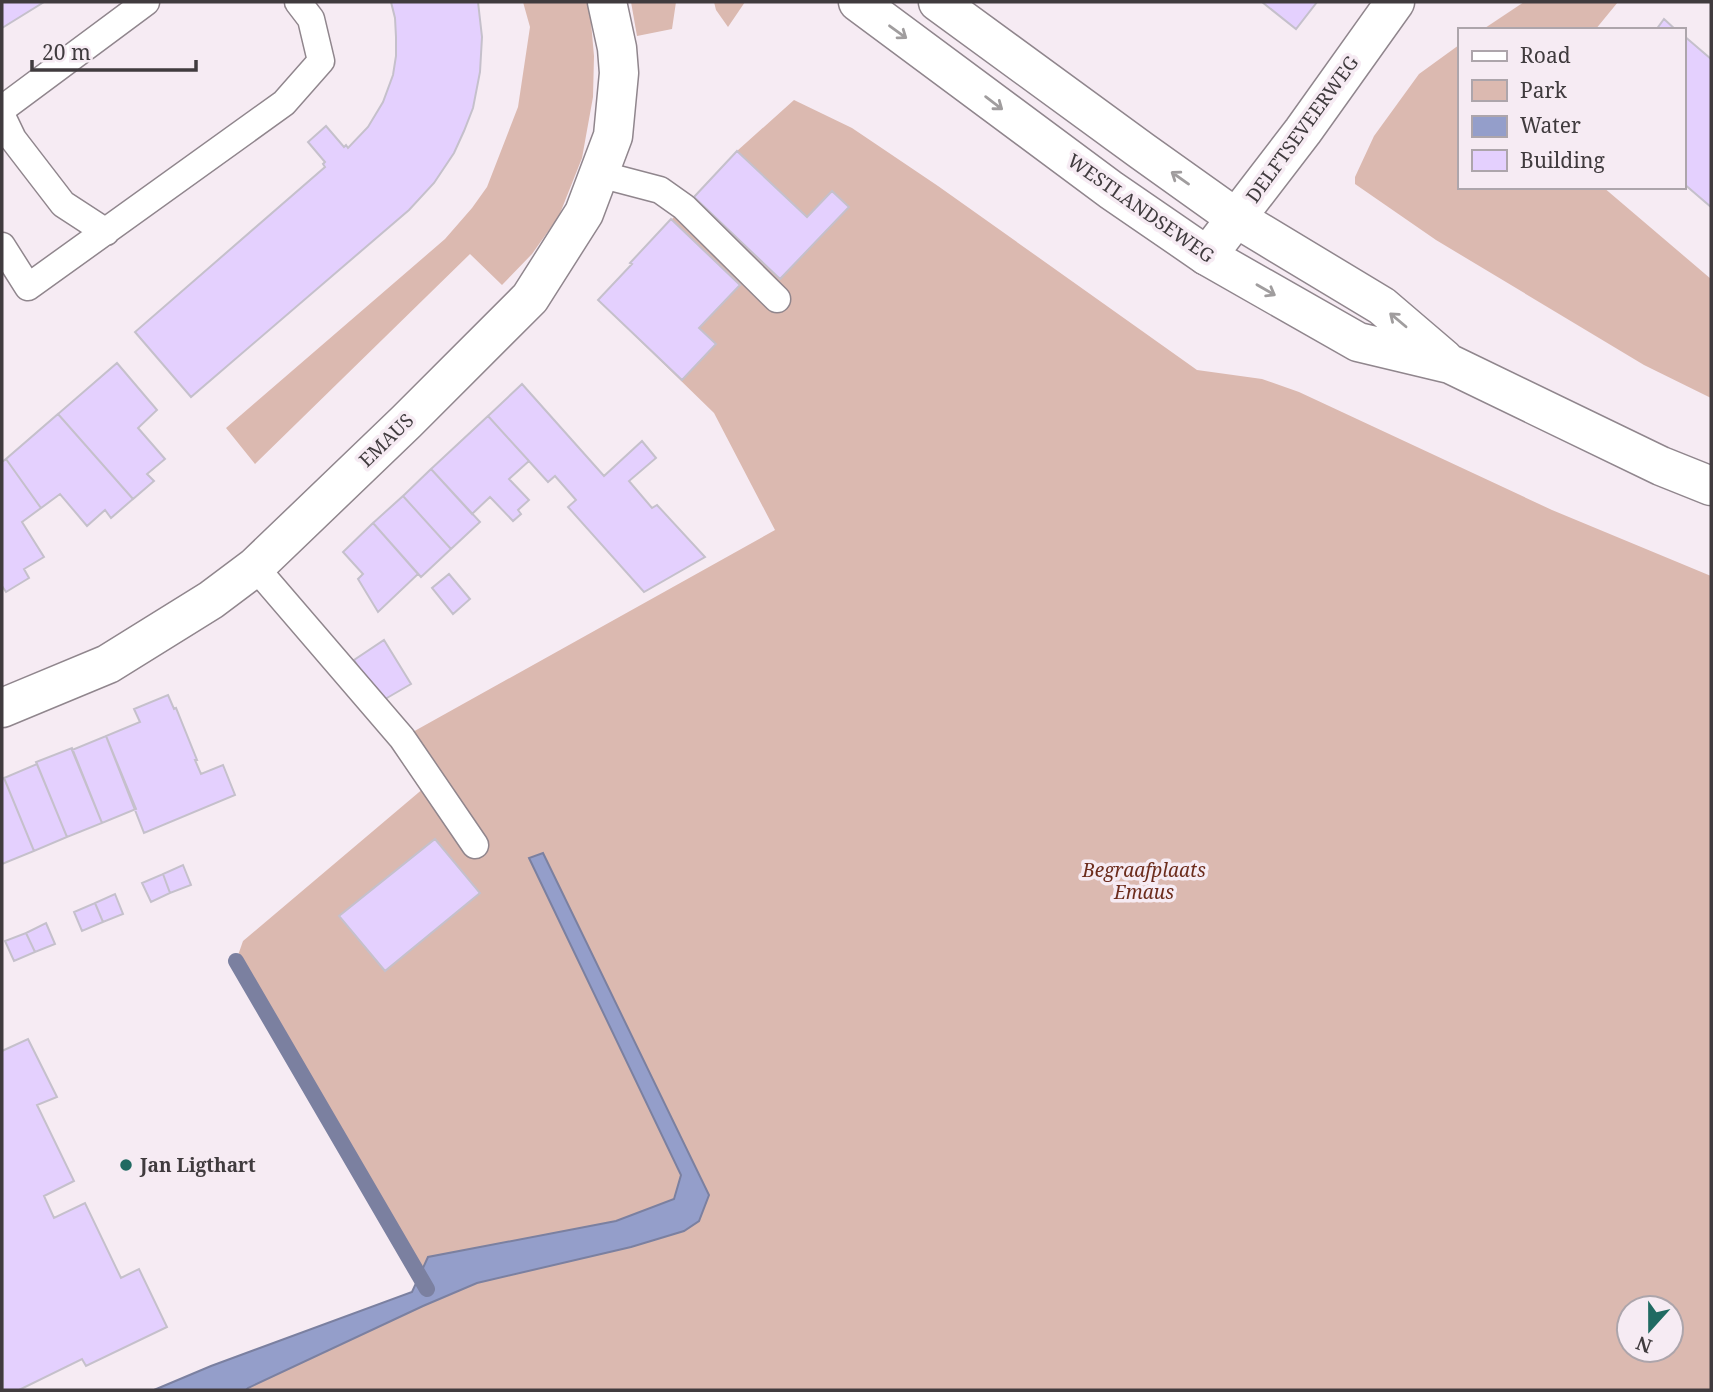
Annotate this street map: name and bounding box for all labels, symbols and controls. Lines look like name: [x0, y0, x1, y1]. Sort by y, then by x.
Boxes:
one-way arrow: [888, 25, 907, 39]
scale bar: [32, 28, 196, 72]
legend: [1458, 28, 1685, 189]
text: 20 m: [42, 38, 91, 66]
text: Road: [1520, 41, 1571, 69]
street label: DELFTSEVEERWEG: [1240, 50, 1364, 208]
text: Park: [1520, 76, 1567, 104]
one-way arrow: [984, 95, 1002, 110]
text: Water: [1520, 111, 1581, 139]
text: Building: [1520, 146, 1605, 174]
street label: WESTLANDSEWEG: [1062, 147, 1220, 269]
one-way arrow: [1171, 171, 1190, 186]
one-way arrow: [1255, 284, 1276, 297]
one-way arrow: [1390, 312, 1408, 328]
street label: EMAUS: [353, 408, 419, 472]
park label: Begraafplaats Emaus: [1081, 857, 1206, 905]
place label: Jan Ligthart: [139, 1152, 256, 1178]
marker: Jan Ligthart: [118, 1157, 134, 1173]
north arrow: [1615, 1294, 1685, 1364]
text: N: [1632, 1330, 1656, 1360]

